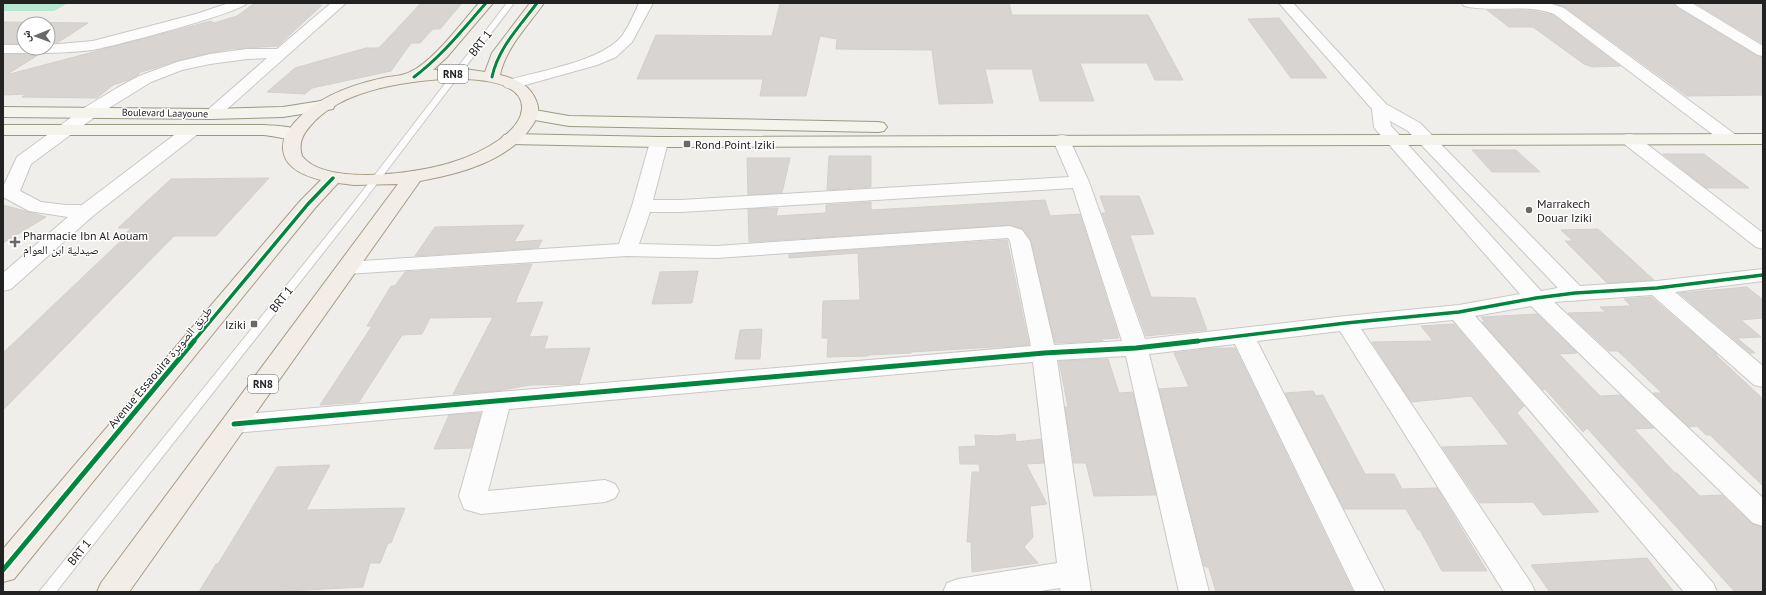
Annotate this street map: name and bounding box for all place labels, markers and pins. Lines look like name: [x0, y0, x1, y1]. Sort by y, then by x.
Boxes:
place label: Rond Point Iziki: [695, 137, 775, 152]
marker: Rond Point Iziki: [682, 139, 692, 149]
place label: Marrakech Douar Iziki: [1537, 196, 1592, 225]
marker: Marrakech Douar Iziki: [1524, 205, 1534, 215]
place label: Pharmacie Ibn Al Aouam صيدلية ابن العوام: [23, 228, 148, 258]
marker: Pharmacie Ibn Al Aouam صيدلية ابن العوام: [10, 237, 20, 247]
place label: Iziki: [225, 317, 246, 332]
marker: Iziki: [249, 319, 259, 329]

